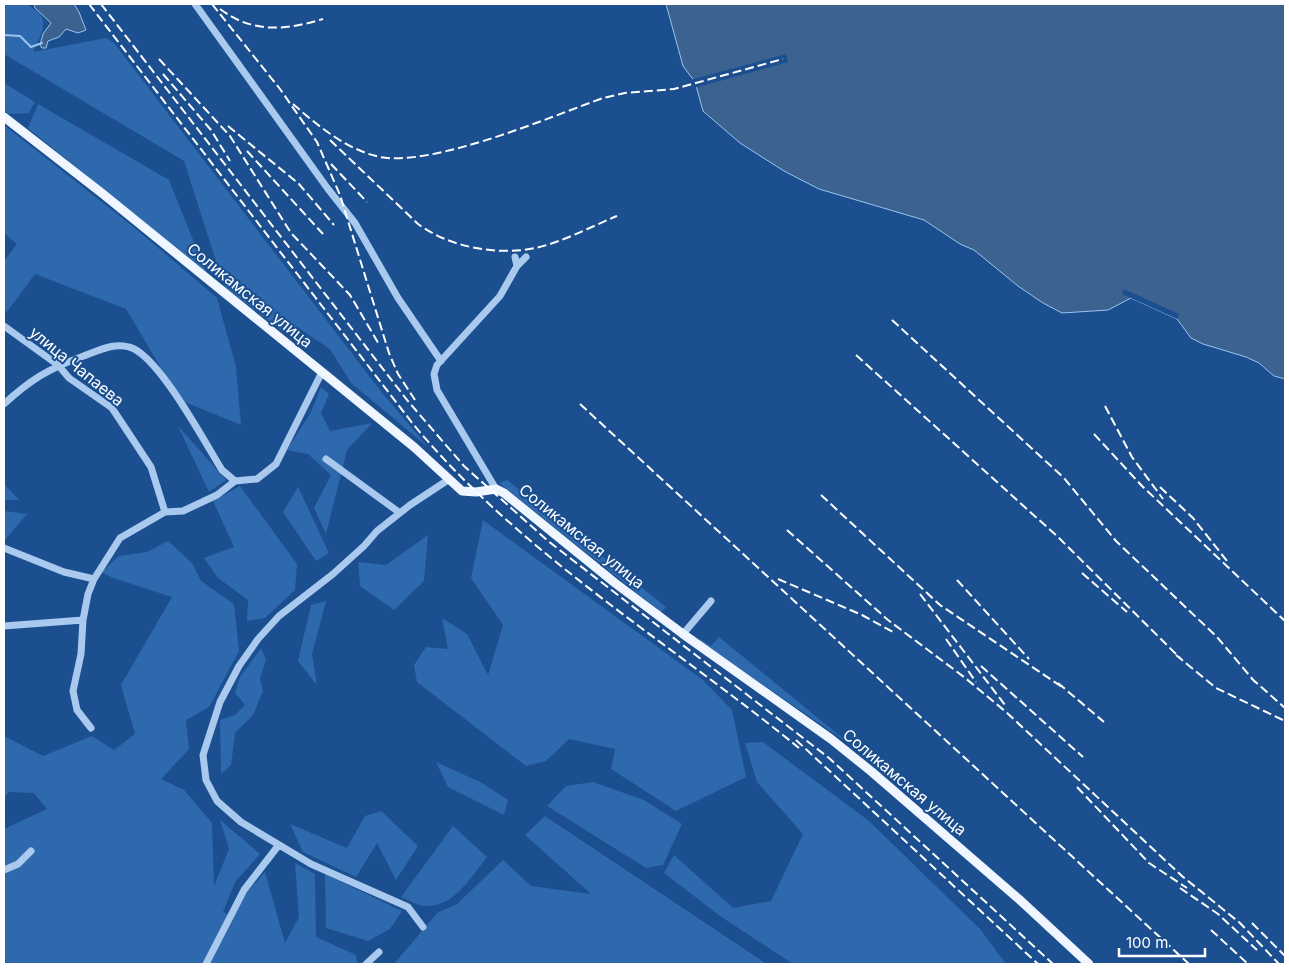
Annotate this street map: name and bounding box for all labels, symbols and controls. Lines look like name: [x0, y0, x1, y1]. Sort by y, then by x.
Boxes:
street label: Соликамская улица: [183, 238, 317, 352]
street label: улица Чапаева: [26, 322, 128, 410]
street label: Соликамская улица: [515, 479, 649, 593]
street label: Соликамская улица: [839, 724, 971, 840]
scale bar: [1119, 926, 1205, 958]
text: 100 m: [1126, 933, 1168, 952]

